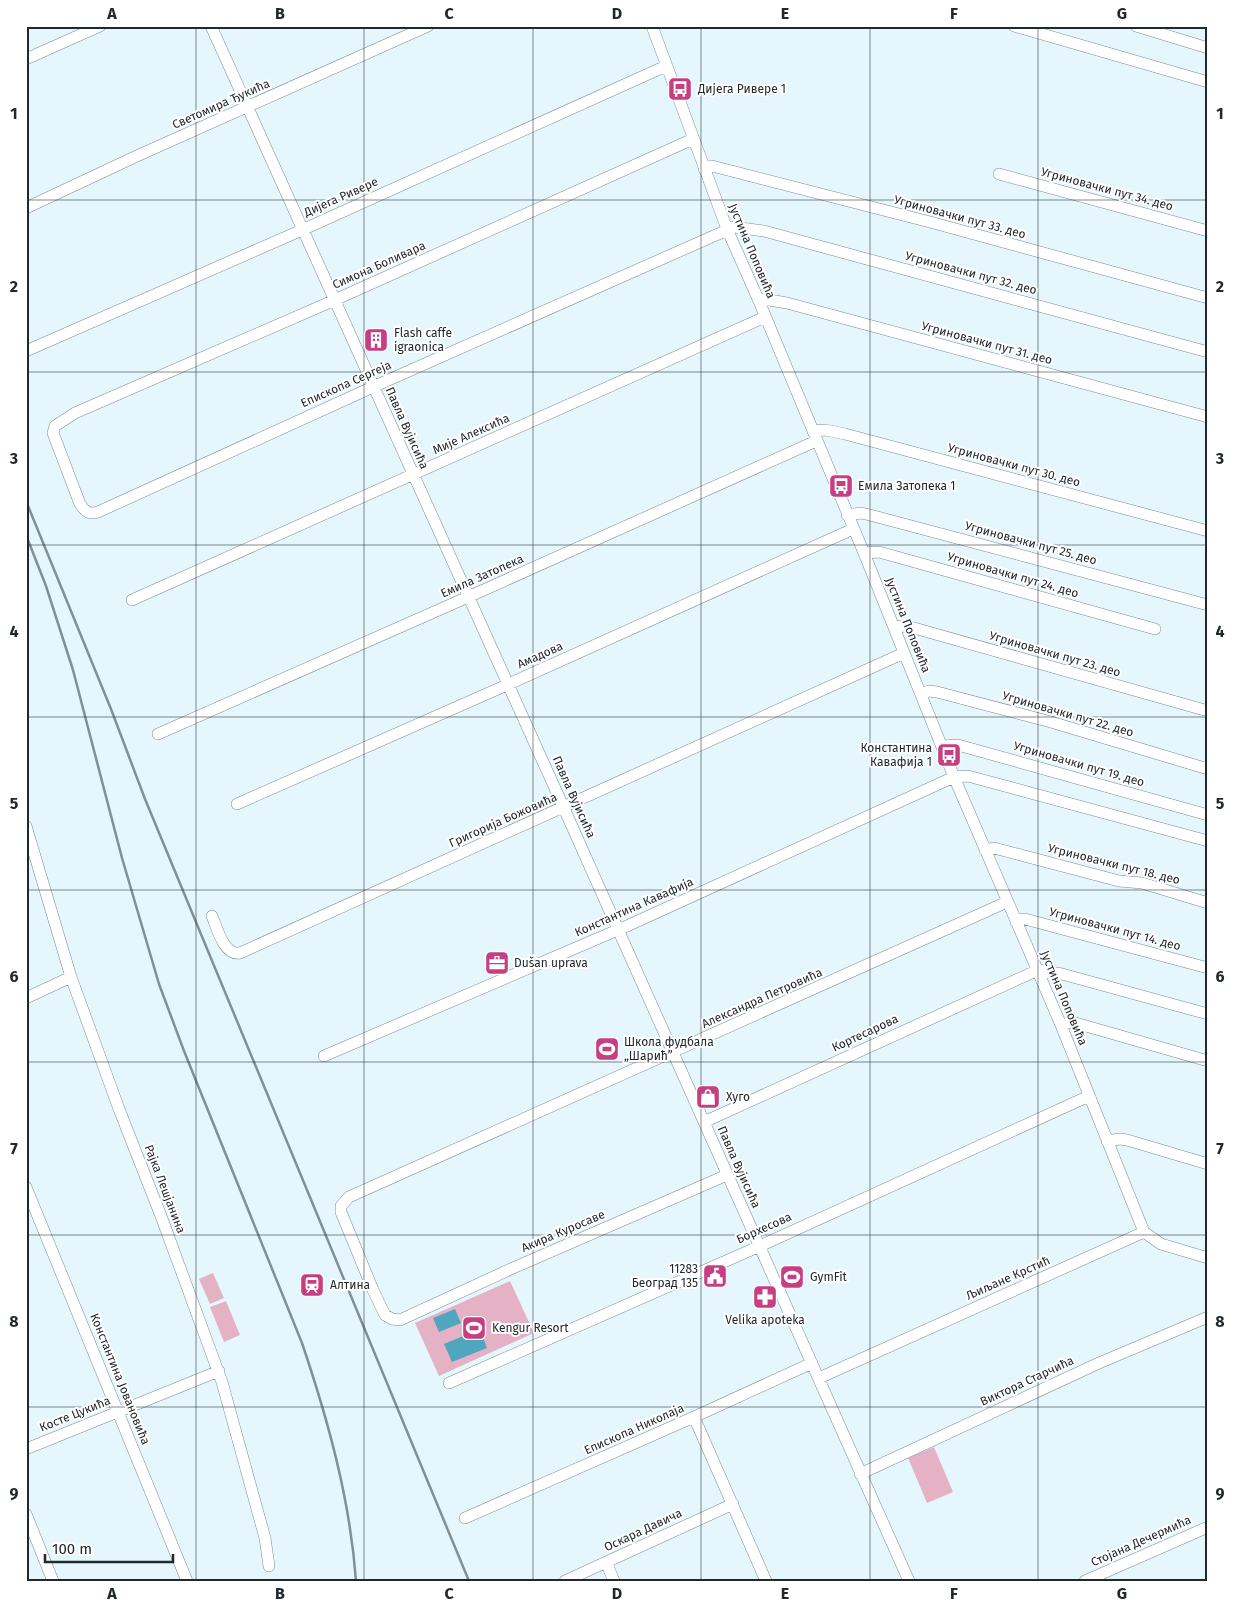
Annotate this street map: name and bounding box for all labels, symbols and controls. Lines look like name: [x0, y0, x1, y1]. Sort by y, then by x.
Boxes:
text: A: [106, 4, 117, 23]
text: B: [275, 4, 285, 23]
text: C: [444, 4, 454, 23]
text: D: [612, 4, 622, 23]
text: E: [781, 4, 789, 23]
text: F: [950, 4, 958, 23]
text: G: [1117, 4, 1127, 23]
street label: Светомира Ђукића: [170, 76, 272, 132]
bus stop icon: Дијега Ривере 1: [667, 76, 693, 102]
place label: Дијега Ривере 1: [697, 82, 786, 96]
text: 1: [10, 104, 18, 123]
text: 1: [1216, 104, 1224, 123]
street label: Угриновачки пут 34. део: [1039, 165, 1175, 213]
street label: Дијега Ривере: [301, 174, 380, 220]
street label: Угриновачки пут 33. део: [893, 193, 1027, 241]
street label: Јустина Поповића: [726, 202, 778, 300]
street label: Симона Боливара: [330, 238, 428, 292]
street label: Угриновачки пут 32. део: [904, 249, 1038, 297]
text: 2: [10, 277, 18, 296]
text: 2: [1216, 277, 1224, 296]
street label: Угриновачки пут 31. део: [920, 319, 1054, 367]
place label: Flash caffe igraonica: [394, 326, 452, 354]
building icon: Flash caffe igraonica: [363, 327, 389, 353]
street label: Епископа Сергеја: [299, 358, 393, 410]
street label: Павла Вујисића: [383, 385, 431, 471]
street label: Мије Алексића: [430, 411, 512, 457]
street label: Угриновачки пут 30. део: [946, 441, 1082, 489]
text: 3: [9, 449, 18, 468]
text: 3: [1215, 449, 1224, 468]
bus stop icon: Емила Затопека 1: [828, 473, 854, 499]
place label: Емила Затопека 1: [858, 479, 956, 493]
street label: Угриновачки пут 25. део: [964, 519, 1098, 567]
street label: Угриновачки пут 24. део: [946, 550, 1080, 600]
street label: Емила Затопека: [438, 551, 526, 601]
street label: Јустина Поповића: [882, 575, 934, 675]
text: 4: [9, 622, 19, 641]
text: 4: [1215, 622, 1225, 641]
street label: Угриновачки пут 23. део: [988, 629, 1122, 679]
street label: Амадова: [515, 639, 565, 671]
street label: Угриновачки пут 22. део: [1001, 689, 1135, 739]
street label: Угриновачки пут 19. део: [1012, 739, 1146, 789]
place label: Константина Кавафија 1: [860, 741, 932, 769]
bus stop icon: Константина Кавафија 1: [936, 742, 962, 768]
street label: Павла Вујисића: [550, 754, 598, 840]
street label: Григорија Божовића: [447, 790, 559, 850]
text: 5: [10, 794, 19, 813]
text: 5: [1216, 794, 1225, 813]
street label: Угриновачки пут 18. део: [1046, 841, 1182, 887]
street label: Константина Кавафија: [573, 875, 695, 939]
street label: Угриновачки пут 14. део: [1048, 905, 1182, 953]
street label: Јустина Поповића: [1038, 949, 1090, 1047]
office icon: Dušan uprava: [484, 950, 510, 976]
place label: Dušan uprava: [514, 956, 588, 970]
street label: Александра Петровића: [699, 965, 825, 1031]
text: 6: [9, 967, 19, 986]
text: 6: [1215, 967, 1225, 986]
street label: Кортесарова: [829, 1011, 901, 1055]
place label: Школа фудбала „Шарић”: [624, 1035, 714, 1063]
sports icon: Школа фудбала „Шарић”: [594, 1036, 620, 1062]
shop icon: Хуго: [695, 1084, 721, 1110]
place label: Хуго: [726, 1090, 750, 1104]
street label: Павла Вујисића: [715, 1124, 763, 1210]
text: 7: [10, 1139, 18, 1158]
text: 7: [1216, 1139, 1224, 1158]
street label: Рајка Лешјанина: [142, 1143, 188, 1235]
street label: Акира Куросаве: [519, 1207, 607, 1255]
street label: Борхесова: [734, 1210, 794, 1246]
street label: Љиљане Крстић: [964, 1253, 1052, 1303]
place label: 11283 Београд 135: [632, 1262, 698, 1290]
public building icon: 11283 Београд 135: [702, 1263, 728, 1289]
sports icon: GymFit: [779, 1264, 805, 1290]
place label: GymFit: [810, 1270, 848, 1284]
station icon: Алтина: [299, 1272, 325, 1298]
place label: Алтина: [330, 1278, 370, 1292]
pharmacy icon: Velika apoteka: [752, 1284, 778, 1310]
street label: Константина Јовановића: [87, 1311, 153, 1447]
text: 8: [9, 1312, 19, 1331]
text: 8: [1215, 1312, 1225, 1331]
place label: Velika apoteka: [725, 1313, 805, 1327]
sports icon: Kengur Resort: [461, 1315, 487, 1341]
place label: Kengur Resort: [492, 1321, 569, 1335]
street label: Виктора Старчића: [978, 1353, 1076, 1409]
street label: Косте Цукића: [37, 1393, 113, 1435]
street label: Епископа Николаја: [582, 1401, 686, 1457]
text: 9: [10, 1484, 19, 1503]
text: 9: [1216, 1484, 1225, 1503]
street label: Оскара Давича: [602, 1506, 684, 1554]
street label: Стојана Дечермића: [1089, 1513, 1193, 1569]
scale bar: [45, 1532, 172, 1564]
text: 100 m: [52, 1540, 92, 1558]
text: A: [106, 1584, 117, 1603]
text: B: [275, 1584, 285, 1603]
text: C: [444, 1584, 454, 1603]
text: D: [612, 1584, 622, 1603]
text: E: [781, 1584, 789, 1603]
text: F: [950, 1584, 958, 1603]
text: G: [1117, 1584, 1127, 1603]

